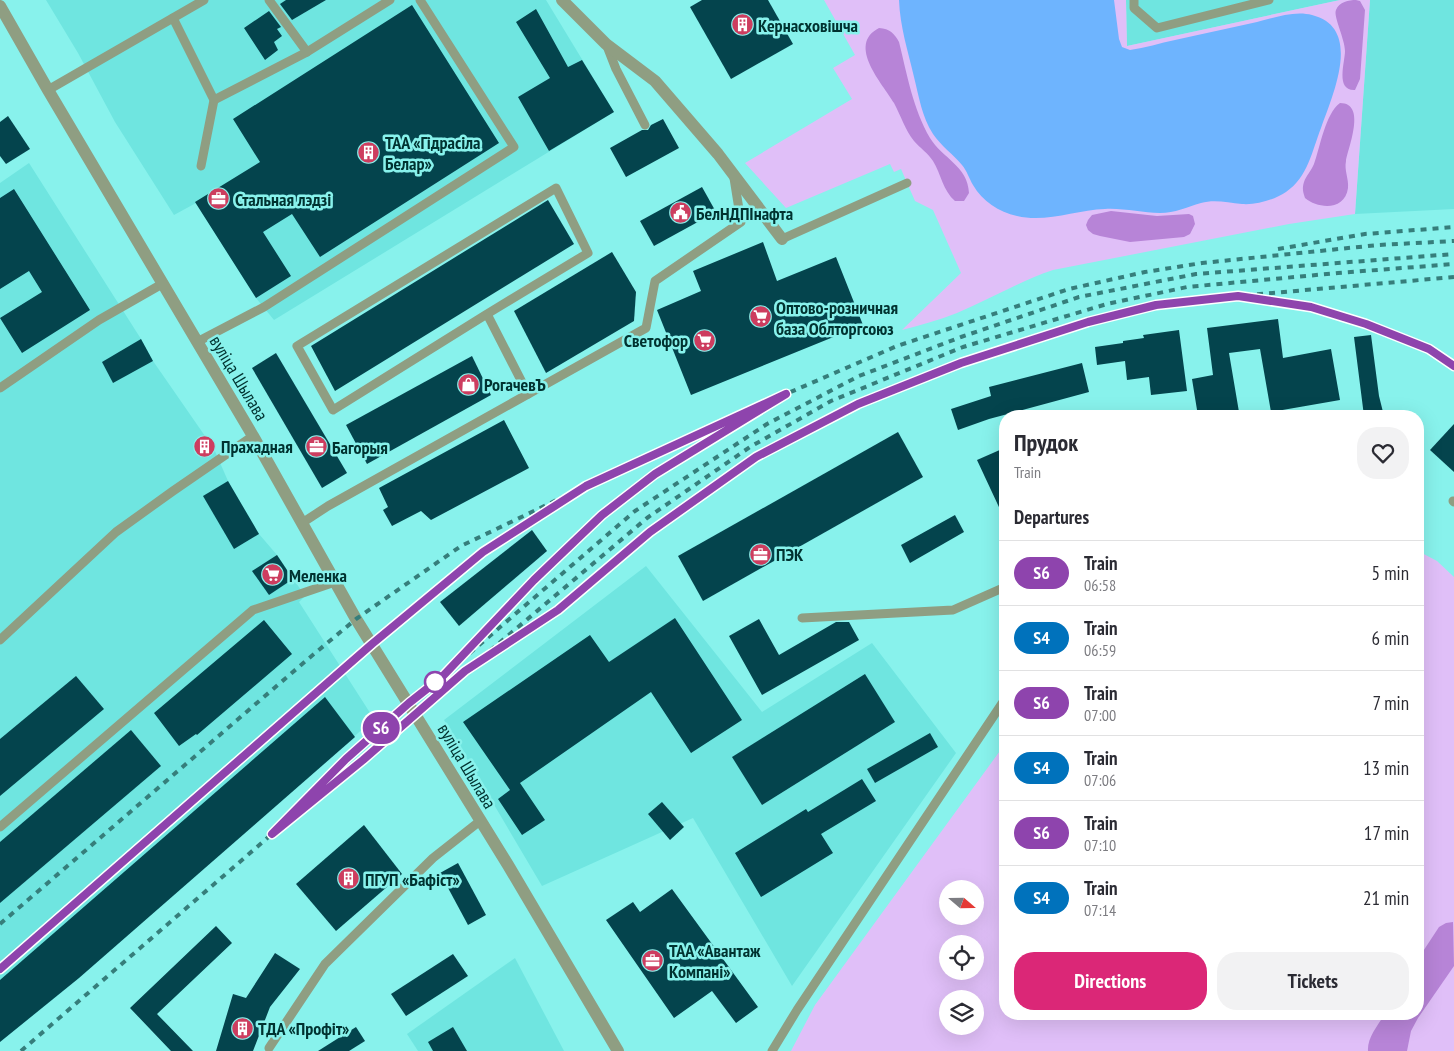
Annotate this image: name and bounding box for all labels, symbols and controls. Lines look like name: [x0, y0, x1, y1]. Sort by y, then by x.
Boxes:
building icon: Кернасховішча: [730, 13, 754, 37]
place label: Кернасховішча: [758, 14, 858, 37]
place label: ТАА «Гідрасіла Белар»: [385, 131, 481, 175]
building icon: ТАА «Гідрасіла Белар»: [357, 140, 381, 164]
office icon: Стальная лэдзі: [207, 187, 231, 211]
place label: Стальная лэдзі: [235, 188, 331, 211]
public building icon: БелНДПІнафта: [668, 201, 692, 225]
place label: БелНДПІнафта: [696, 202, 793, 225]
place label: Оптово-розничная база Облторгсоюз: [776, 296, 898, 340]
supermarket icon: Оптово-розничная база Облторгсоюз: [748, 305, 772, 329]
supermarket icon: Светофор: [692, 328, 716, 352]
place label: Светофор: [624, 329, 688, 352]
street label: вуліца Шылава: [205, 331, 273, 425]
shop icon: РогачевЪ: [456, 372, 480, 396]
place label: РогачевЪ: [484, 373, 546, 396]
text: Прудок: [1014, 427, 1078, 458]
button: heart: [1357, 427, 1409, 479]
building icon: Прахадная: [193, 434, 217, 458]
place label: Прахадная: [221, 435, 293, 458]
office icon: Багорыя: [304, 435, 328, 459]
place label: Багорыя: [332, 436, 388, 459]
text: Train: [1014, 462, 1041, 482]
text: Departures: [1014, 505, 1089, 529]
office icon: ПЭК: [748, 542, 772, 566]
place label: ПЭК: [776, 543, 804, 566]
text: Train: [1084, 551, 1118, 575]
text: S6: [1033, 561, 1050, 584]
text: 5 min: [1372, 561, 1409, 585]
supermarket icon: Меленка: [261, 563, 285, 587]
place label: Меленка: [289, 564, 347, 587]
text: 06:58: [1084, 575, 1116, 595]
text: Train: [1084, 616, 1118, 640]
text: S4: [1033, 626, 1050, 649]
text: 6 min: [1372, 626, 1409, 650]
text: 06:59: [1084, 640, 1116, 660]
unlabelled marker: [424, 671, 446, 693]
text: Train: [1084, 681, 1118, 705]
text: S6: [1033, 691, 1050, 714]
text: 7 min: [1372, 691, 1409, 715]
text: 07:00: [1084, 705, 1116, 725]
line badge: S6: [358, 712, 404, 744]
text: S6: [373, 716, 389, 739]
street label: вуліца Шылава: [433, 719, 501, 813]
text: Train: [1084, 746, 1118, 770]
text: S4: [1033, 756, 1050, 779]
text: 13 min: [1363, 756, 1409, 780]
text: 07:06: [1084, 770, 1116, 790]
text: Train: [1084, 811, 1118, 835]
text: S6: [1033, 821, 1050, 844]
text: 17 min: [1364, 821, 1409, 845]
text: 07:10: [1084, 835, 1116, 855]
building icon: ПГУП «Бафіст»: [337, 867, 361, 891]
place label: ПГУП «Бафіст»: [365, 868, 460, 891]
text: Train: [1084, 876, 1118, 900]
north arrow: [939, 880, 984, 925]
map controls: [939, 880, 984, 1035]
text: S4: [1033, 886, 1050, 909]
text: 21 min: [1363, 886, 1409, 910]
text: 07:14: [1084, 900, 1116, 920]
button: locate: [939, 935, 984, 980]
place label: ТАА «Авантаж Компані»: [669, 939, 761, 983]
office icon: ТАА «Авантаж Компані»: [641, 948, 665, 972]
button: Directions: [1014, 952, 1207, 1010]
button: Tickets: [1217, 952, 1409, 1010]
button: layers: [939, 990, 984, 1035]
building icon: ТДА «Профіт»: [230, 1016, 254, 1040]
place label: ТДА «Профіт»: [258, 1017, 349, 1040]

